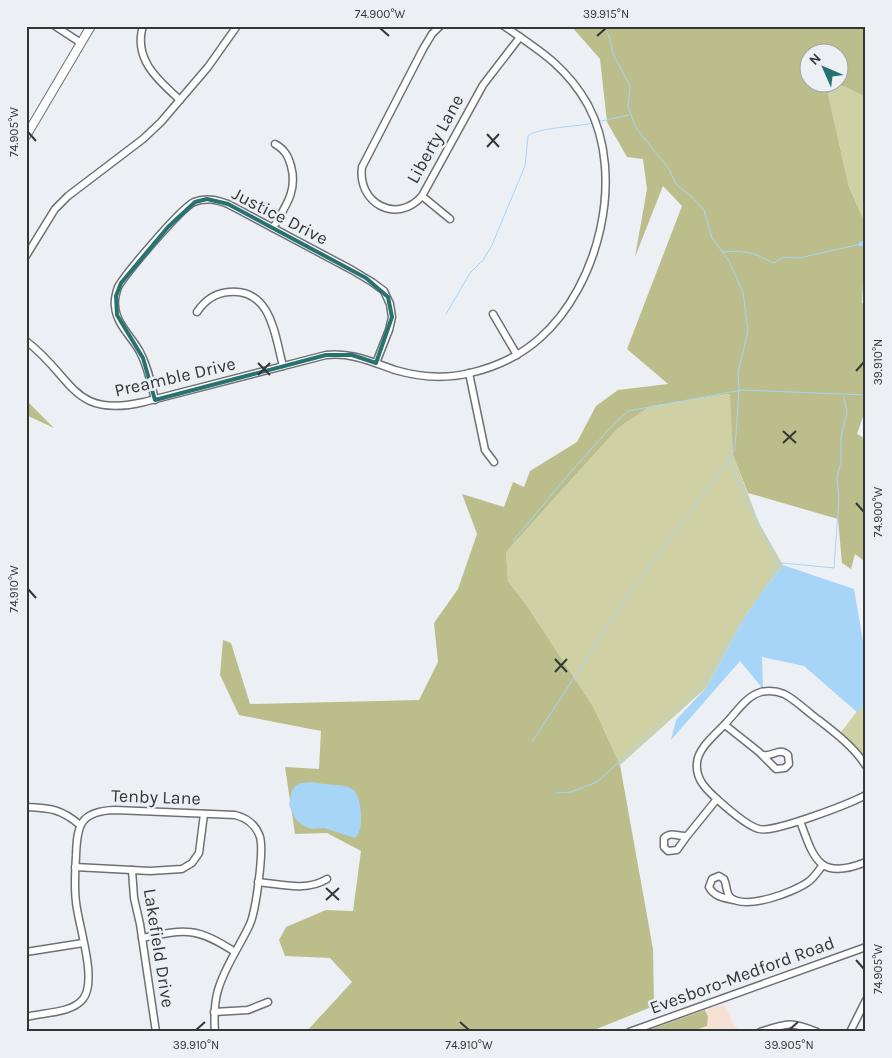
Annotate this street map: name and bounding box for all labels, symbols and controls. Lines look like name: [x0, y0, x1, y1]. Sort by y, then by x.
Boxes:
text: 74.900°W: [355, 7, 406, 21]
text: 39.915°N: [583, 7, 629, 21]
north arrow: [800, 42, 850, 92]
text: N: [806, 50, 825, 69]
street label: Liberty Lane: [402, 91, 468, 187]
text: 74.905°W: [7, 107, 21, 157]
street label: Justice Drive: [228, 182, 332, 250]
text: 39.910°N: [871, 339, 885, 385]
street label: Preamble Drive: [112, 352, 238, 402]
text: 74.900°W: [871, 486, 885, 537]
text: 74.910°W: [7, 565, 21, 613]
street label: Tenby Lane: [111, 784, 201, 810]
street label: Lakefield Drive: [139, 887, 179, 1009]
street label: Evesboro-Medford Road: [647, 931, 837, 1019]
text: 74.905°W: [871, 944, 885, 994]
text: 39.910°N: [173, 1038, 219, 1052]
text: 74.910°W: [445, 1038, 493, 1052]
text: 39.905°N: [764, 1038, 814, 1052]

